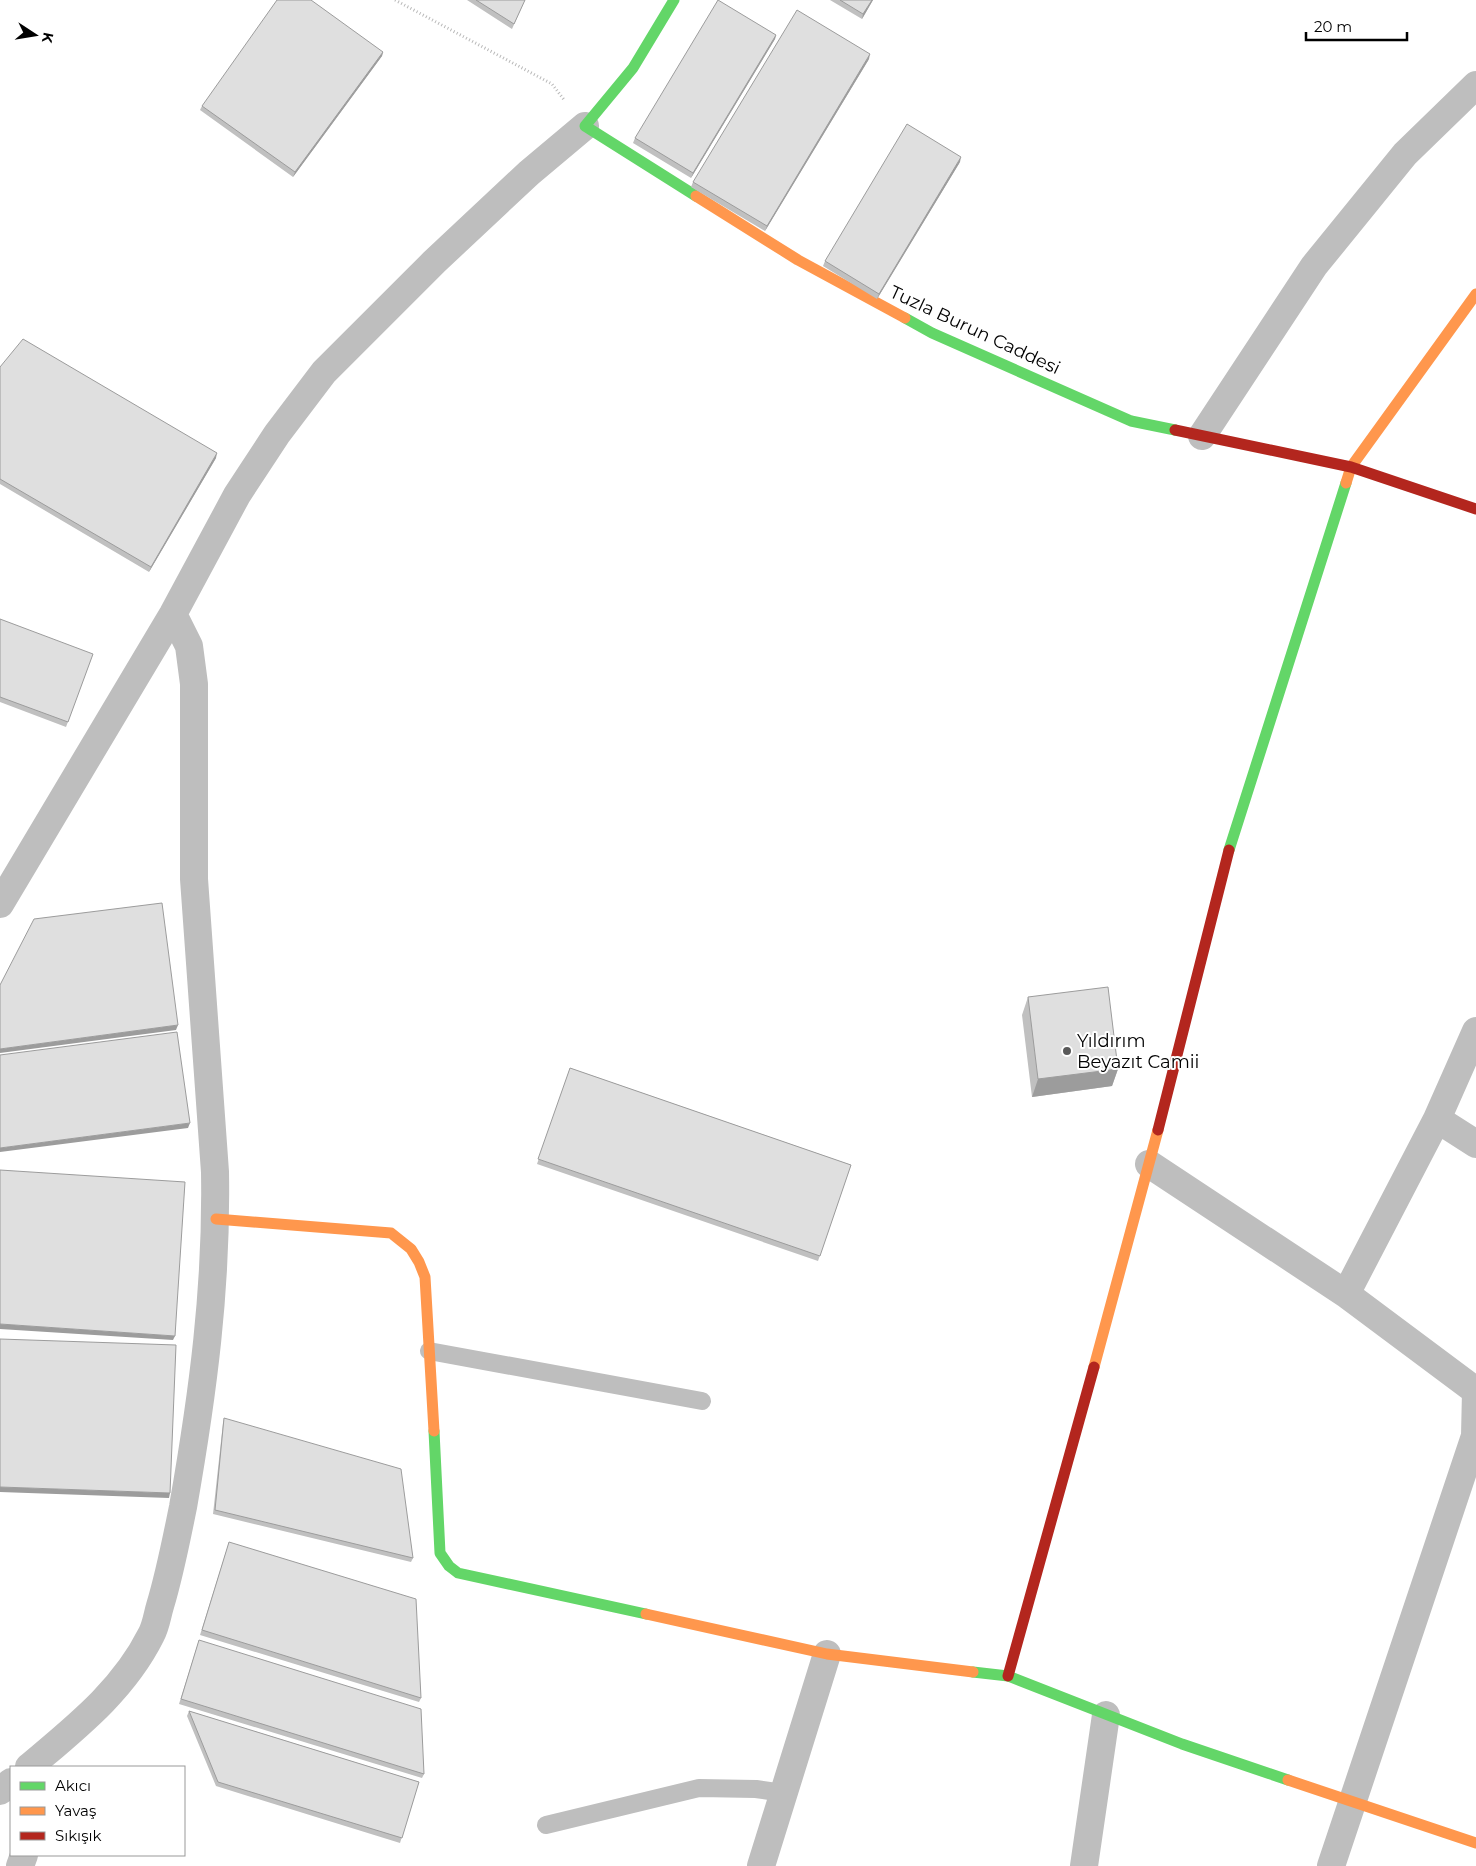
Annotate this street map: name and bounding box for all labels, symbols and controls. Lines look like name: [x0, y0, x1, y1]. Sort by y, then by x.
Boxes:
north arrow: [10, 10, 60, 60]
scale bar: [1306, 10, 1407, 42]
text: 20 m: [1314, 17, 1352, 36]
text: K: [38, 31, 58, 45]
street label: Tuzla Burun Caddesi: [886, 281, 1064, 379]
place label: Yıldırım Beyazıt Camii: [1077, 1030, 1199, 1073]
marker: Yıldırım Beyazıt Camii: [1061, 1045, 1073, 1057]
legend: [10, 1766, 185, 1856]
text: Akıcı: [55, 1776, 91, 1795]
text: Yavaş: [55, 1801, 96, 1820]
text: Sıkışık: [55, 1826, 102, 1845]

